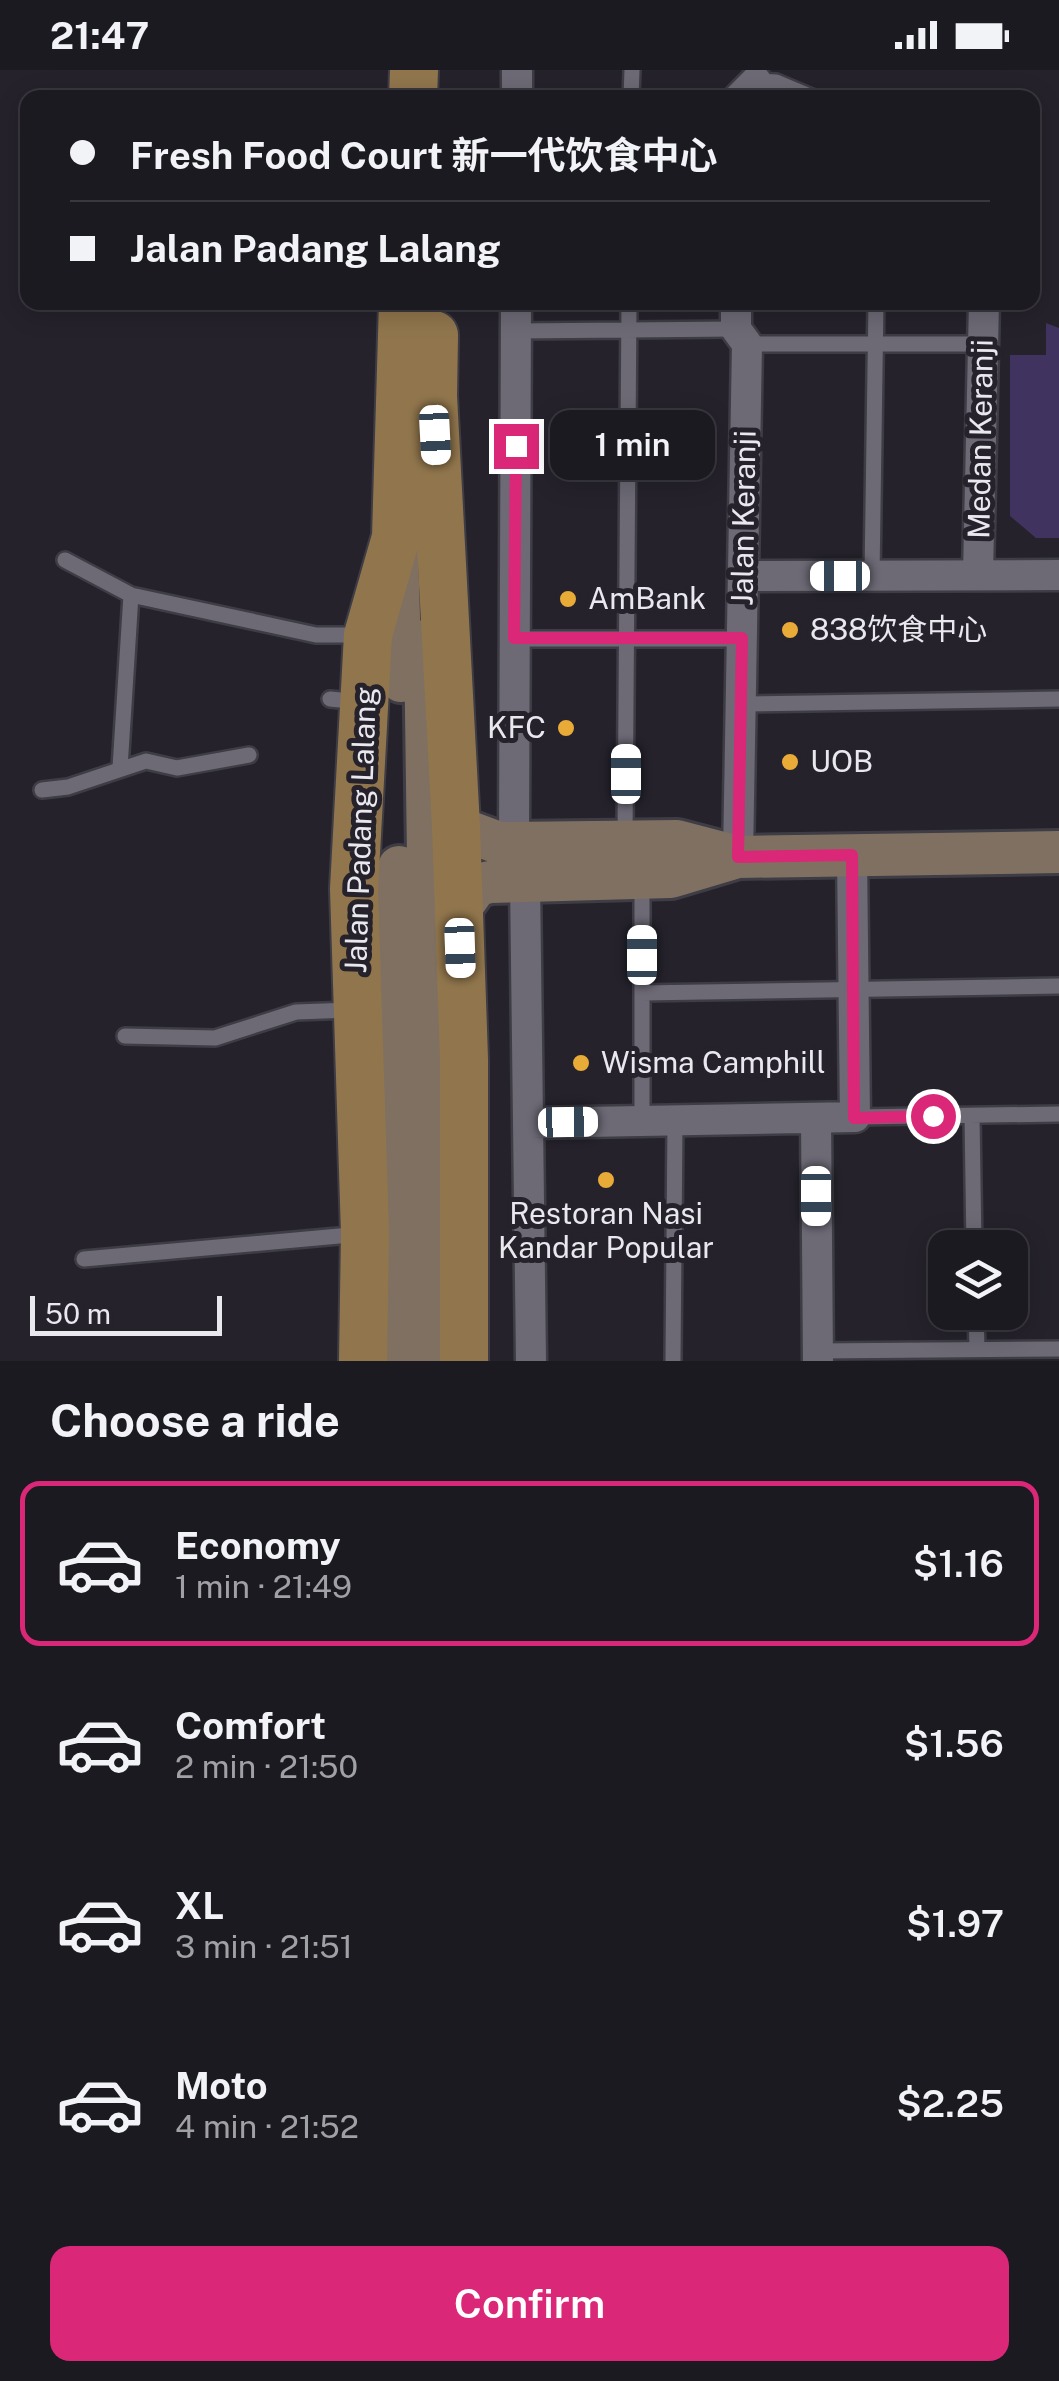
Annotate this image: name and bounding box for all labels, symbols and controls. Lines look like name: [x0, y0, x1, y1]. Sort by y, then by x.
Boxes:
text: 21:47: [50, 13, 149, 58]
text: Fresh Food Court 新一代饮食中心: [130, 133, 718, 178]
text: Jalan Padang Lalang: [130, 226, 501, 271]
street label: Medan Keranji: [960, 339, 1000, 539]
car: [418, 404, 452, 466]
callout: 1 min: [551, 411, 716, 481]
route end: [494, 424, 539, 469]
text: 1 min: [594, 426, 671, 463]
street label: Jalan Keranji: [723, 430, 763, 606]
car: [810, 561, 870, 591]
place label: AmBank: [588, 580, 706, 616]
marker: AmBank: [557, 588, 579, 610]
place label: 838饮食中心: [810, 611, 987, 647]
marker: 838饮食中心: [779, 619, 801, 641]
street label: Jalan Padang Lalang: [337, 686, 383, 974]
place label: KFC: [487, 709, 546, 745]
marker: KFC: [555, 717, 577, 739]
place label: UOB: [810, 743, 873, 779]
car: [611, 744, 641, 804]
marker: UOB: [779, 751, 801, 773]
car: [444, 917, 476, 979]
car: [627, 925, 657, 985]
place label: Wisma Camphill: [601, 1044, 826, 1080]
marker: Wisma Camphill: [570, 1052, 592, 1074]
route start: [911, 1094, 956, 1139]
car: [538, 1106, 598, 1138]
car: [801, 1166, 831, 1226]
marker: Restoran Nasi Kandar Popular: [595, 1169, 617, 1191]
place label: Restoran Nasi Kandar Popular: [498, 1195, 714, 1265]
map controls: [928, 1230, 1028, 1330]
button: layers: [928, 1230, 1028, 1330]
scale bar: [30, 1291, 222, 1336]
text: 50 m: [45, 1297, 111, 1330]
text: Choose a ride: [50, 1394, 340, 1447]
icon: car: [55, 1519, 145, 1609]
text: Economy: [175, 1523, 341, 1568]
text: $1.16: [913, 1541, 1004, 1586]
text: 1 min · 21:49: [175, 1568, 352, 1605]
icon: car: [55, 1699, 145, 1789]
text: Comfort: [175, 1703, 326, 1748]
text: $1.56: [904, 1721, 1004, 1766]
text: 2 min · 21:50: [175, 1748, 358, 1785]
icon: car: [55, 1879, 145, 1969]
text: XL: [175, 1883, 224, 1928]
text: $1.97: [906, 1901, 1004, 1946]
text: 3 min · 21:51: [175, 1928, 353, 1965]
icon: car: [55, 2059, 145, 2149]
text: Moto: [175, 2063, 268, 2108]
text: $2.25: [896, 2081, 1004, 2126]
text: 4 min · 21:52: [175, 2108, 359, 2145]
button: Confirm: [50, 2246, 1009, 2361]

